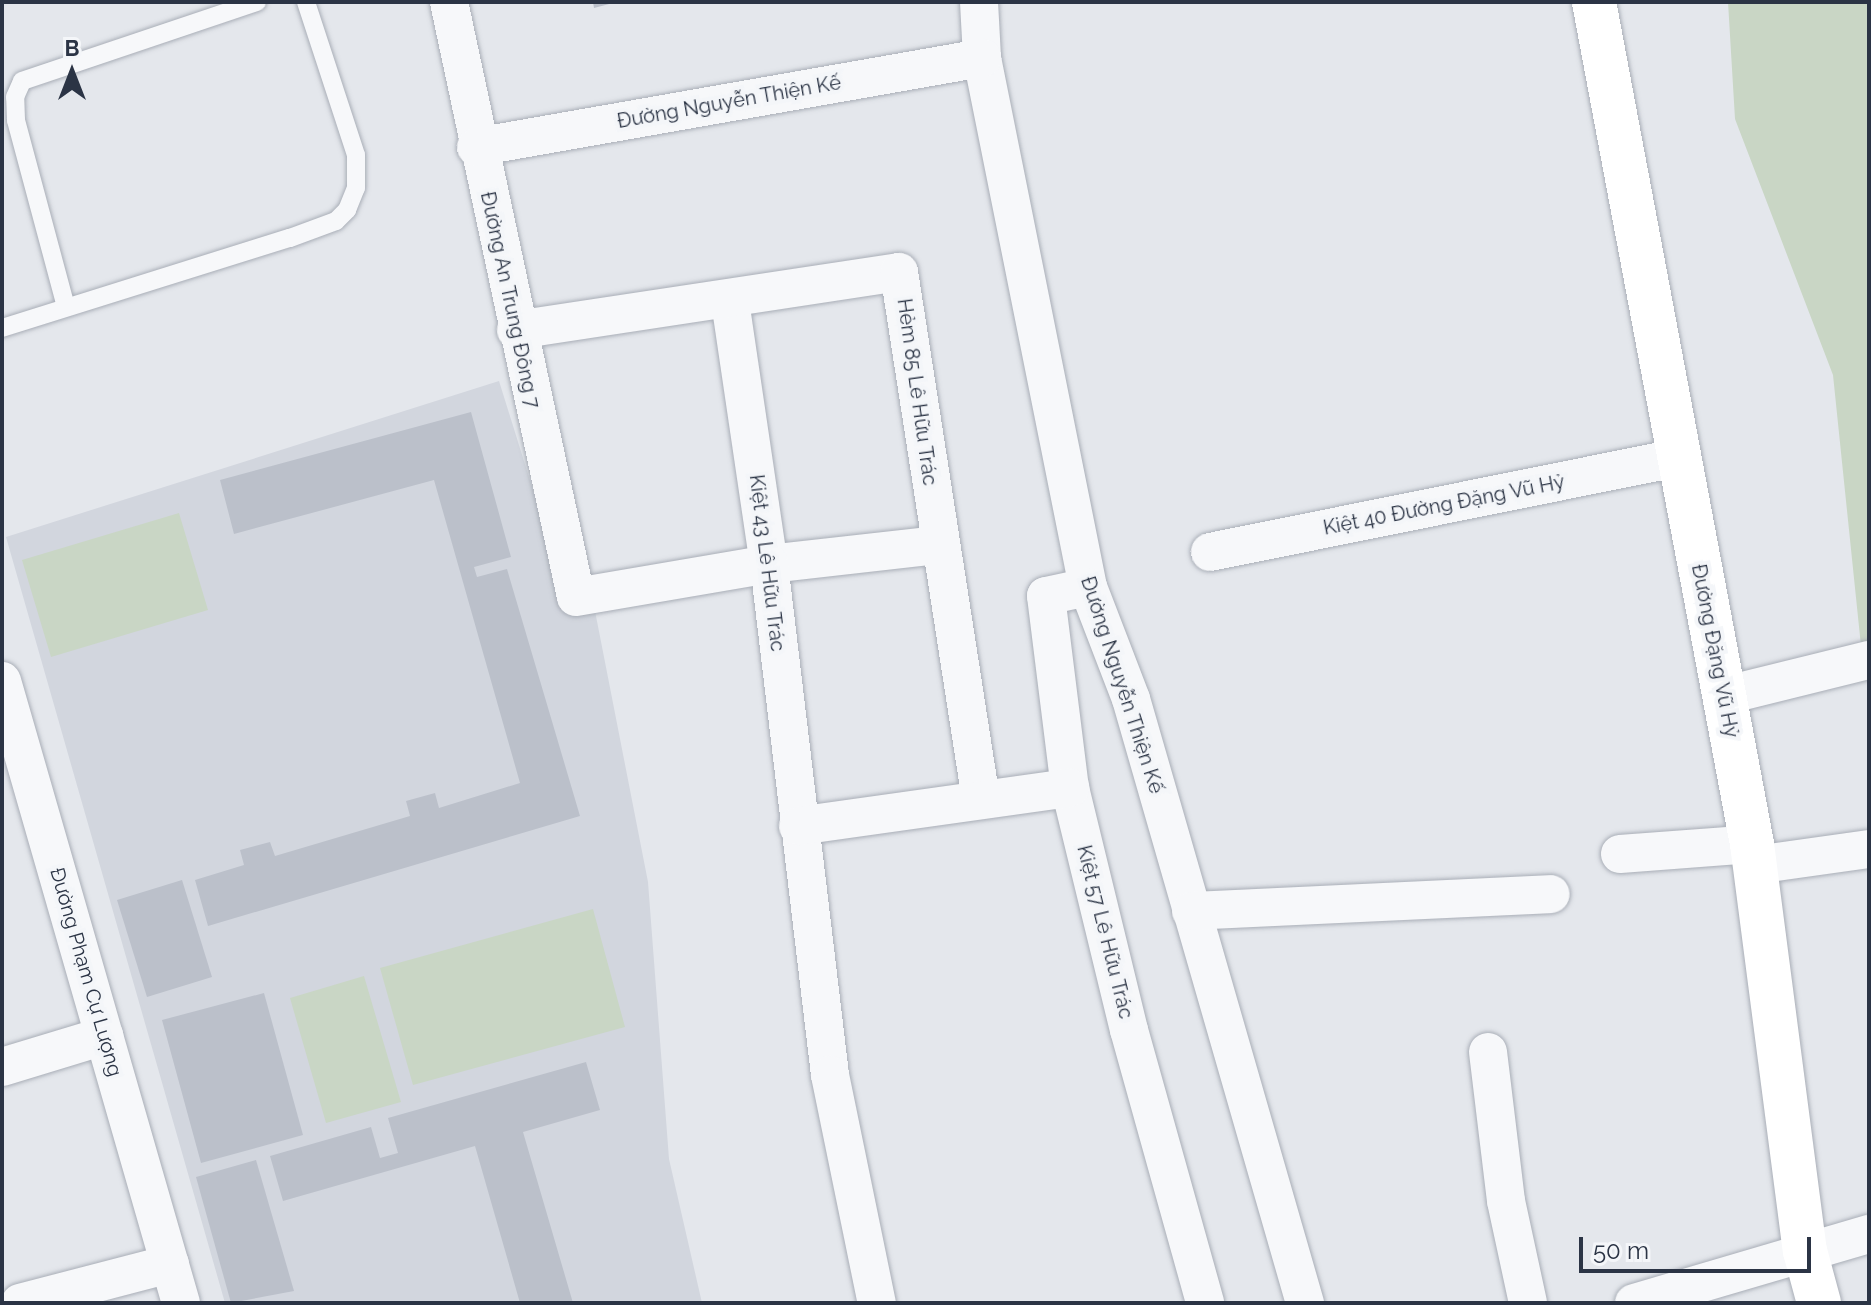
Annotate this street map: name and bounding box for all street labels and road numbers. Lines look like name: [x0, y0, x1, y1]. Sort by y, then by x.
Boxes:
street label: Đường Nguyễn Thiện Kế: [615, 70, 843, 134]
street label: Đường An Trung Đông 7: [475, 189, 545, 411]
street label: Hẻm 85 Lê Hữu Trác: [892, 297, 942, 487]
street label: Kiệt 40 Đường Đặng Vũ Hỷ: [1321, 470, 1567, 540]
street label: Kiệt 43 Lê Hữu Trác: [744, 473, 790, 653]
street label: Đường Đặng Vũ Hỷ: [1686, 562, 1744, 740]
street label: Đường Nguyễn Thiện Kế: [1075, 573, 1169, 797]
street label: Kiệt 57 Lê Hữu Trác: [1072, 842, 1138, 1022]
street label: Đường Phạm Cự Lượng: [45, 865, 127, 1079]

